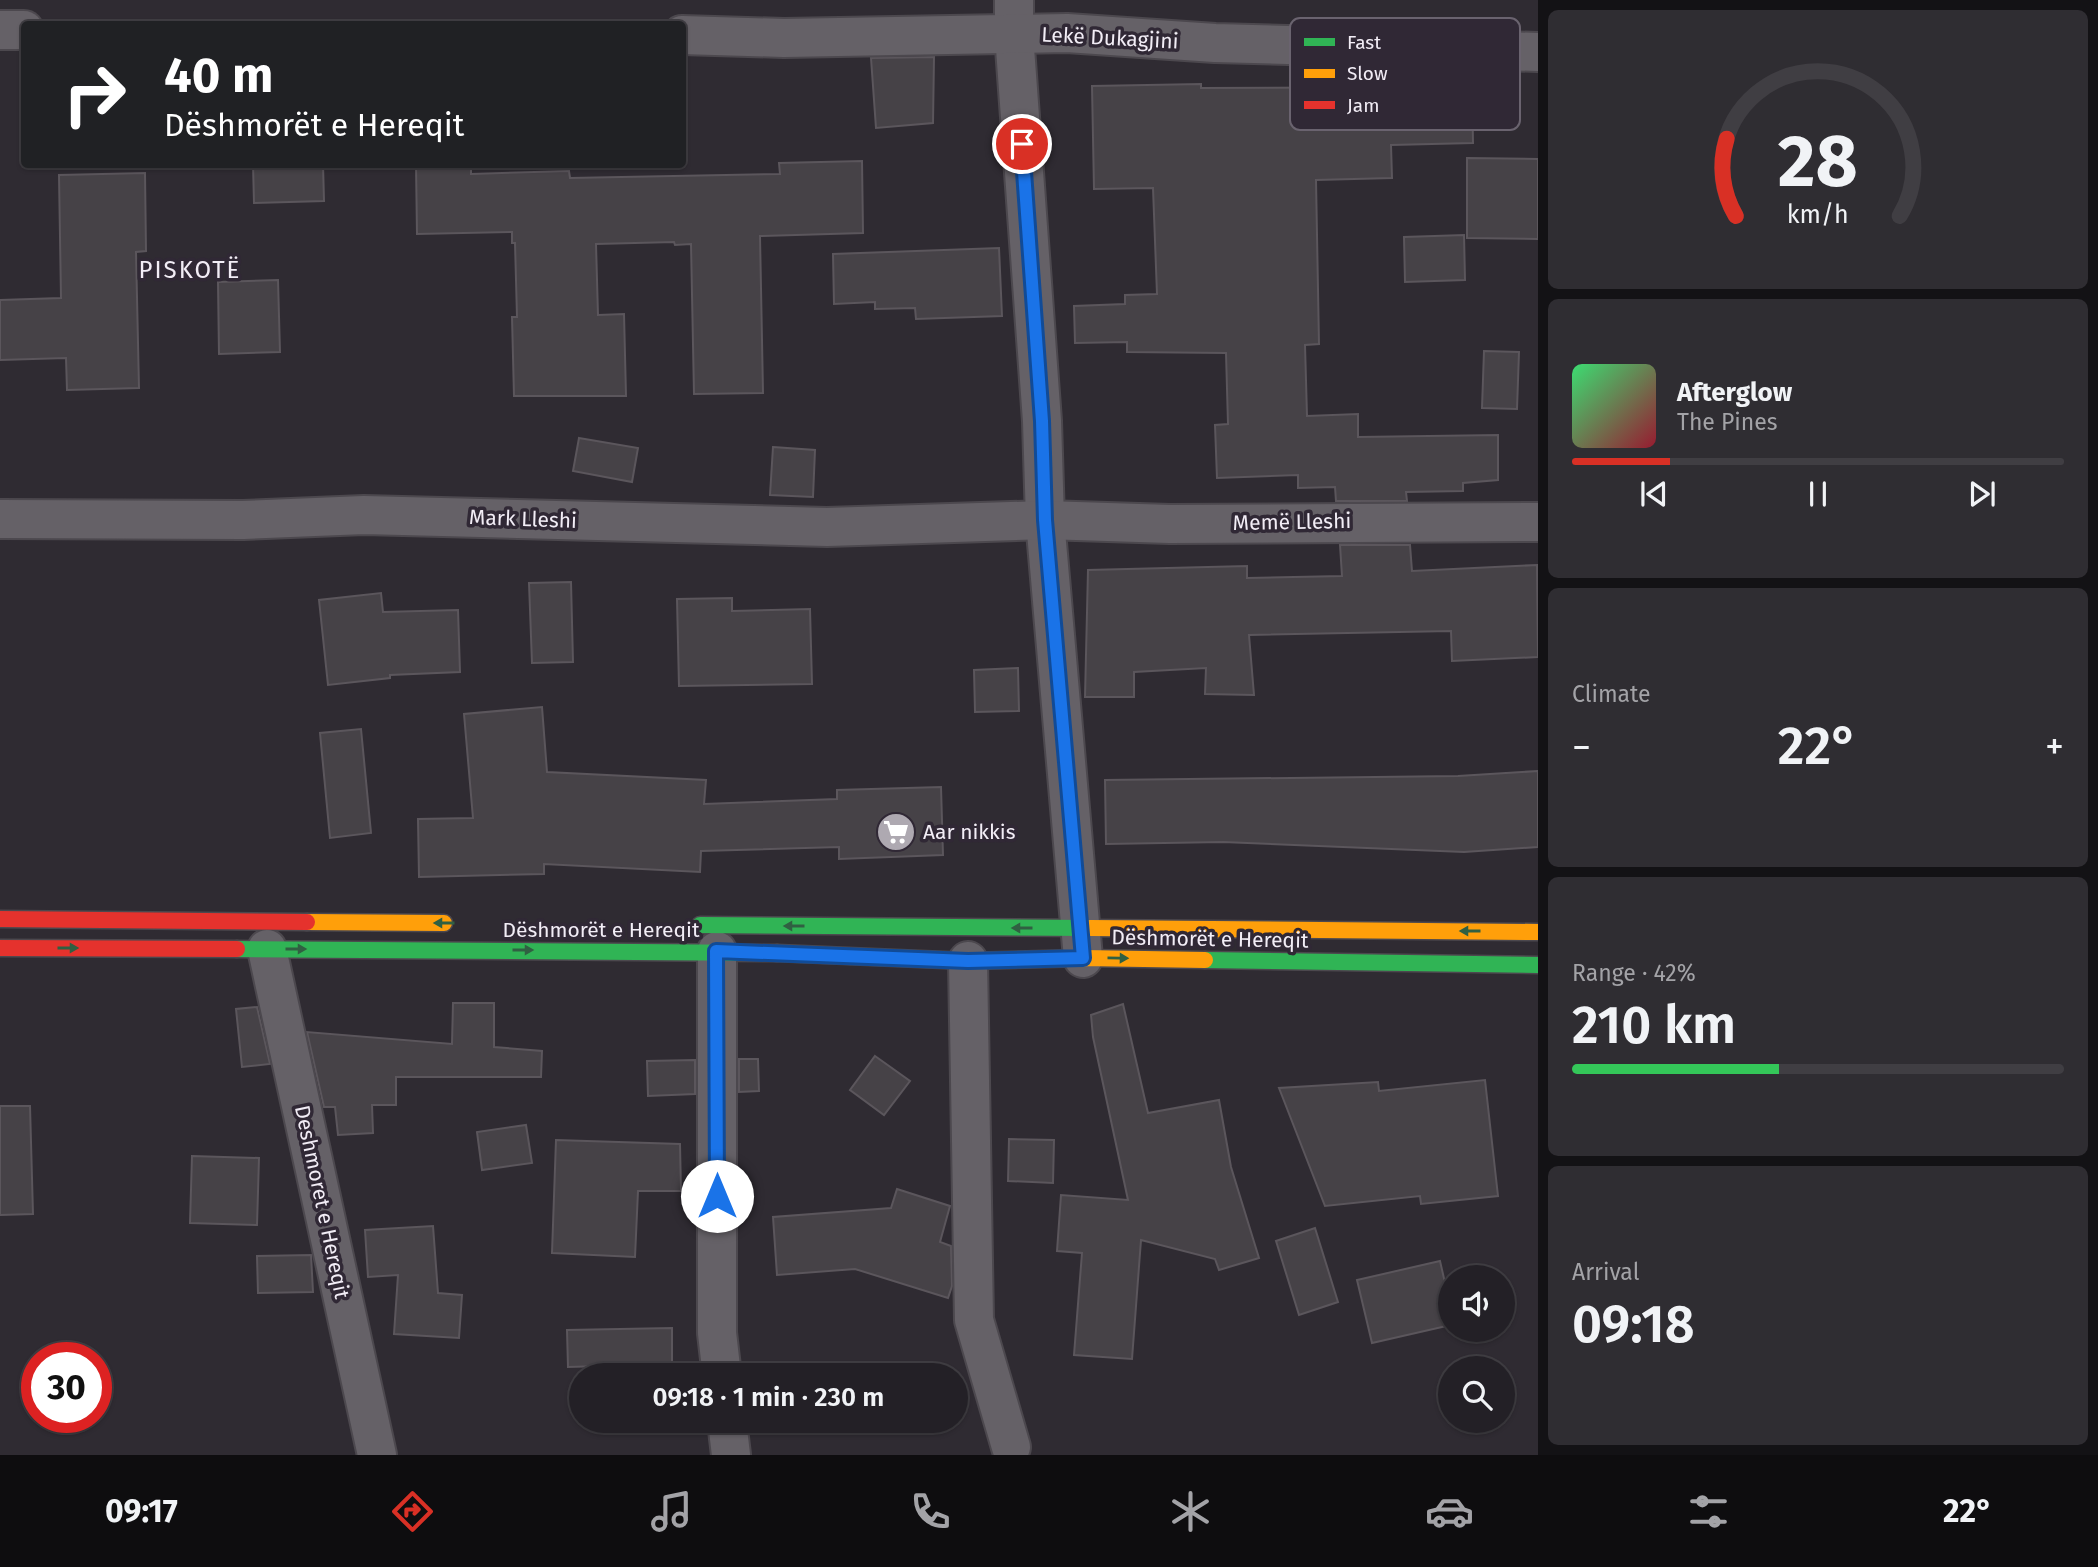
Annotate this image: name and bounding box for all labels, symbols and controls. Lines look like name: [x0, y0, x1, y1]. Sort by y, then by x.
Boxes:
legend: [1290, 18, 1520, 130]
street label: Lekë Dukagjini: [1041, 21, 1179, 55]
text: Fast: [1347, 31, 1381, 54]
text: 40 m: [164, 46, 273, 105]
icon: right: [49, 49, 140, 140]
text: Slow: [1347, 62, 1388, 85]
text: Jam: [1347, 94, 1379, 117]
text: Dëshmorët e Hereqit: [164, 106, 464, 144]
pin: [992, 114, 1052, 174]
text: 28: [1778, 118, 1858, 205]
icon: arrive: [1003, 125, 1041, 163]
text: km/h: [1787, 199, 1849, 229]
district label: PISKOTË: [139, 256, 241, 284]
text: Afterglow: [1677, 377, 1792, 408]
text: The Pines: [1677, 408, 1778, 436]
icon: previous: [1635, 475, 1673, 513]
icon: pause: [1799, 475, 1837, 513]
icon: next: [1963, 475, 2001, 513]
street label: Mark Lleshi: [469, 504, 577, 534]
street label: Memë Lleshi: [1233, 508, 1351, 536]
text: Climate: [1572, 680, 1651, 708]
text: 22°: [1778, 715, 1858, 778]
text: −: [1572, 724, 1591, 770]
text: +: [2045, 724, 2064, 770]
supermarket icon: Aar nikkis: [875, 811, 917, 853]
place label: Aar nikkis: [923, 819, 1016, 845]
one-way arrow: [433, 917, 455, 929]
street label: Dëshmorët e Hereqit: [502, 917, 700, 943]
one-way arrow: [783, 920, 805, 932]
one-way arrow: [1011, 922, 1033, 934]
street label: Dëshmorët e Hereqit: [1111, 924, 1309, 954]
one-way arrow: [1459, 926, 1481, 937]
one-way arrow: [57, 942, 79, 954]
one-way arrow: [285, 943, 307, 955]
one-way arrow: [512, 944, 534, 956]
one-way arrow: [1107, 952, 1129, 964]
text: Range · 42%: [1572, 959, 1696, 987]
text: 210 km: [1572, 994, 1736, 1057]
street label: Deshmoret e Hereqit: [289, 1103, 355, 1302]
position arrow: [680, 1159, 754, 1233]
text: Arrival: [1572, 1258, 1639, 1286]
map controls: [1438, 1265, 1515, 1433]
button: sound: [1438, 1265, 1515, 1342]
text: 09:18: [1572, 1293, 1695, 1356]
speed limit sign: 30: [21, 1342, 112, 1433]
button: search: [1438, 1356, 1515, 1433]
text: 09:18 · 1 min · 230 m: [653, 1382, 884, 1413]
icon: directions: [388, 1487, 437, 1536]
icon: music: [647, 1487, 696, 1536]
icon: phone: [906, 1487, 955, 1536]
icon: climate: [1166, 1487, 1215, 1536]
icon: car: [1425, 1487, 1474, 1536]
icon: filters: [1684, 1487, 1733, 1536]
text: 09:17: [105, 1492, 178, 1530]
text: 22°: [1943, 1492, 1993, 1530]

